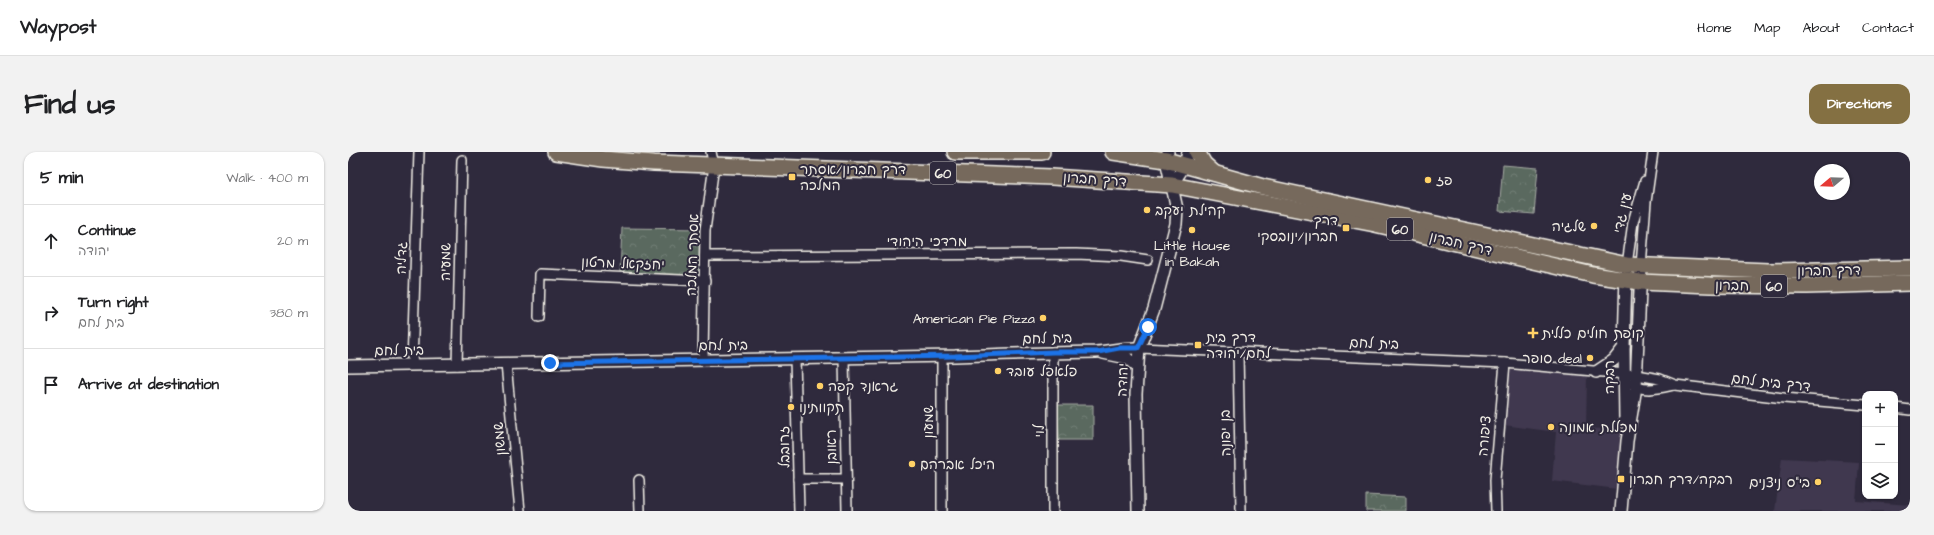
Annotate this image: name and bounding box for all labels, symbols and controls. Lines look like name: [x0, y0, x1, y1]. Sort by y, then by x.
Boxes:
text: Waypost: [20, 14, 96, 41]
text: Home: [1697, 18, 1732, 38]
text: Map: [1754, 18, 1780, 38]
text: About: [1802, 18, 1840, 38]
text: Contact: [1862, 18, 1914, 38]
button: Directions: [1809, 84, 1910, 124]
text: Find us: [24, 85, 115, 124]
place label: דרך חברון/אסתר המלכה: [800, 160, 906, 196]
road number: 60: [930, 162, 956, 184]
north arrow: [1814, 164, 1850, 200]
text: 5 min: [40, 166, 83, 190]
street label: דרך חברון: [1062, 168, 1127, 192]
text: Walk · 400 m: [226, 169, 308, 187]
place label: פז: [1436, 171, 1452, 191]
marker: דרך חברון/אסתר המלכה: [787, 172, 797, 182]
marker: פז: [1423, 175, 1433, 185]
street label: עין גדי: [1609, 191, 1637, 235]
place label: קהילת יעקב: [1155, 201, 1226, 221]
marker: קהילת יעקב: [1142, 205, 1152, 215]
place label: דרך חברון/ינובסקי: [1257, 211, 1338, 247]
street label: אסתר המלכה: [682, 214, 704, 297]
place label: שלגיה: [1552, 217, 1586, 237]
road number: 60: [1387, 218, 1413, 240]
text: Continue: [78, 220, 136, 241]
marker: שלגיה: [1589, 221, 1599, 231]
marker: דרך חברון/ינובסקי: [1341, 223, 1351, 233]
marker: Little House in Bakah: [1187, 225, 1197, 235]
street label: דרך חברון: [1427, 227, 1494, 261]
icon: ahead: [40, 230, 62, 252]
text: 20 m: [277, 232, 308, 250]
street label: מרדכי היהודי: [887, 232, 967, 252]
place label: Little House in Bakah: [1154, 236, 1231, 272]
street label: גדליה: [391, 241, 413, 275]
text: יהודה: [78, 242, 109, 260]
street label: שמעיה: [436, 243, 456, 281]
street label: יחזקאל מרטון: [581, 253, 665, 275]
street label: דרך חברון: [1797, 260, 1861, 282]
road number: 60: [1761, 275, 1787, 297]
street label: חברון: [1715, 276, 1749, 296]
text: Turn right: [78, 292, 149, 313]
icon: right: [40, 302, 62, 324]
text: 380 m: [269, 304, 308, 322]
place label: American Pie Pizza: [913, 309, 1035, 329]
marker: American Pie Pizza: [1038, 313, 1048, 323]
text: בית לחם: [78, 314, 124, 332]
route start: [1139, 318, 1157, 336]
place label: קופת חולים כללית: [1541, 324, 1644, 344]
marker: קופת חולים כללית: [1527, 327, 1539, 339]
street label: בית לחם: [1022, 328, 1072, 350]
place label: דרך בית לחם/יהודה: [1205, 328, 1271, 364]
street label: בית לחם: [1349, 333, 1399, 355]
street label: בית לחם: [698, 336, 748, 356]
marker: דרך בית לחם/יהודה: [1193, 340, 1203, 350]
street label: בית לחם: [374, 341, 424, 361]
place label: סופר deal: [1522, 349, 1582, 369]
marker: סופר deal: [1585, 353, 1595, 363]
route end: [541, 354, 559, 372]
street label: רבקה: [1600, 360, 1620, 394]
place label: פלאפל עובד: [1006, 362, 1077, 382]
street label: יהודה: [1112, 363, 1134, 397]
marker: פלאפל עובד: [993, 366, 1003, 376]
street label: דרך בית לחם: [1730, 369, 1812, 397]
icon: arrive: [40, 374, 62, 396]
text: Arrive at destination: [78, 374, 219, 395]
place label: גראנד קפה: [828, 377, 899, 397]
marker: גראנד קפה: [815, 381, 825, 391]
map controls: [1862, 391, 1898, 499]
button: +: [1862, 391, 1898, 427]
place label: תקוותינו: [799, 398, 844, 418]
marker: תקוותינו: [786, 402, 796, 412]
street label: שמעון: [919, 405, 939, 439]
street label: בן יפונה: [1216, 409, 1236, 457]
street label: ציפורה: [1473, 415, 1497, 457]
place label: מכללת אמונה: [1559, 418, 1637, 438]
street label: שמשון: [489, 421, 511, 456]
marker: מכללת אמונה: [1546, 422, 1556, 432]
street label: לוי: [1030, 424, 1050, 437]
street label: זרובבל: [775, 426, 795, 468]
button: −: [1862, 427, 1898, 463]
street label: ראובן: [822, 429, 842, 465]
place label: היכל אברהם: [920, 455, 995, 475]
marker: היכל אברהם: [907, 459, 917, 469]
button: layers: [1862, 463, 1898, 499]
place label: רבקה/דרך חברון: [1629, 470, 1733, 490]
place label: בי"ס ניצנים: [1749, 473, 1810, 493]
marker: רבקה/דרך חברון: [1616, 474, 1626, 484]
marker: בי"ס ניצנים: [1813, 477, 1823, 487]

